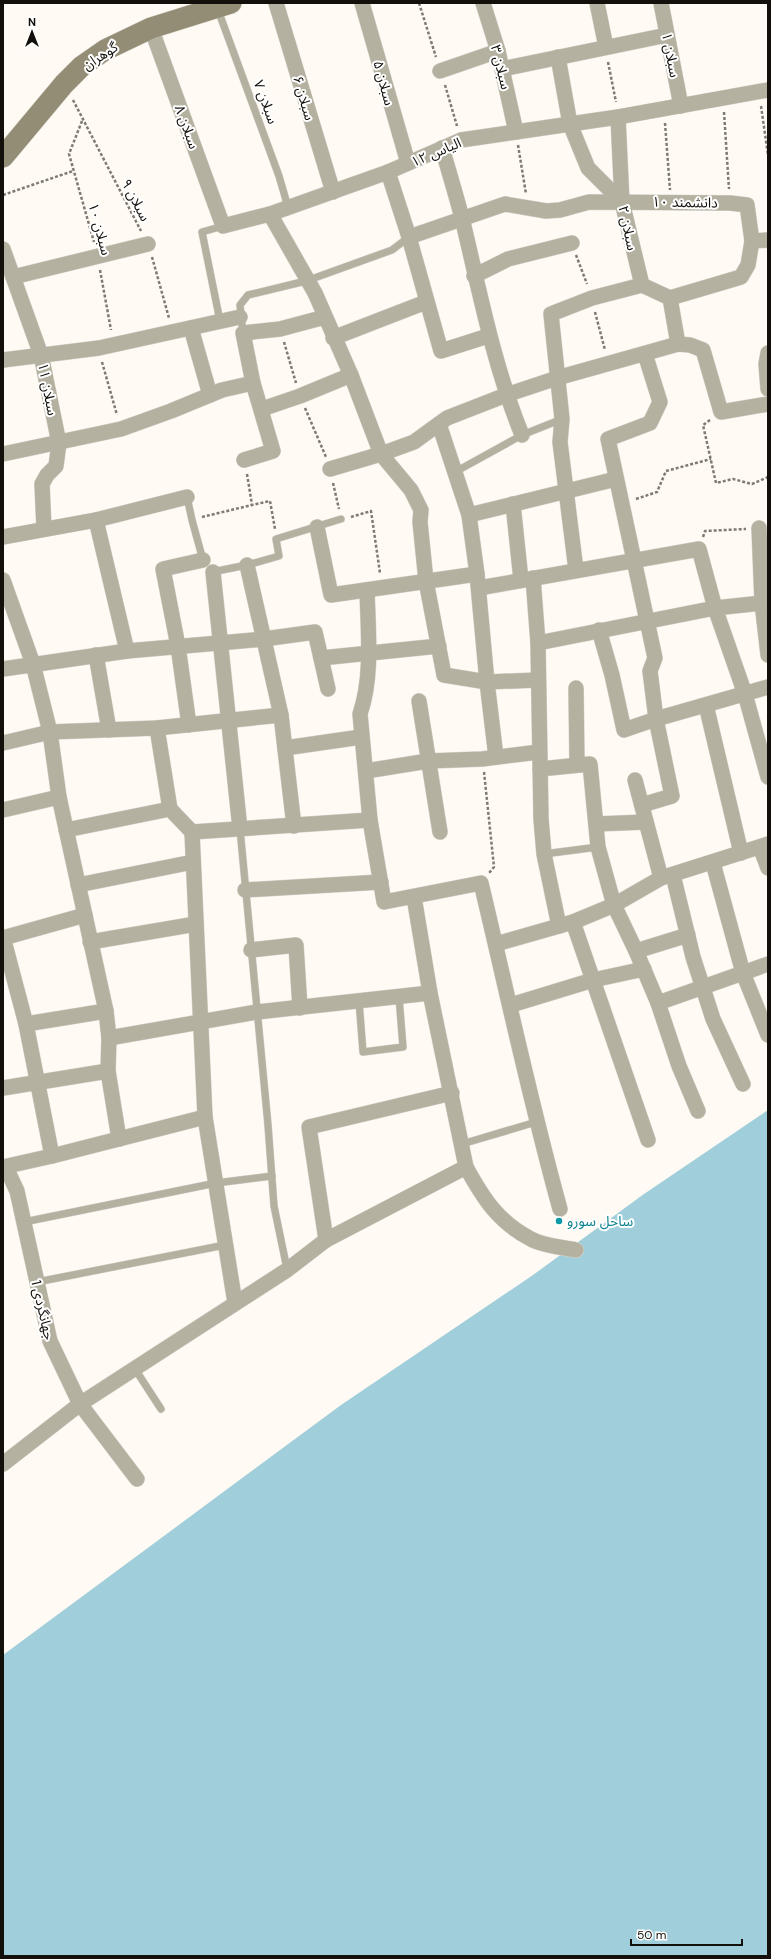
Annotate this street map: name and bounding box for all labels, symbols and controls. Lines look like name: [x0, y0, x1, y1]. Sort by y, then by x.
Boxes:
north arrow: [12, 12, 52, 52]
text: N: [28, 15, 36, 29]
street label: سبلان ۱: [658, 31, 684, 79]
street label: گوهران: [79, 38, 121, 74]
street label: سبلان ۳: [487, 43, 515, 91]
street label: سبلان ۵: [369, 59, 399, 107]
street label: سبلان ۶: [289, 74, 319, 122]
street label: سبلان ۷: [250, 78, 282, 126]
street label: سبلان ۸: [171, 103, 203, 151]
street label: الیاس ۱۲: [408, 133, 464, 171]
street label: سبلان ۹: [117, 176, 155, 224]
street label: دانشمند ۱۰: [652, 192, 718, 212]
street label: سبلان ۱۰: [84, 201, 116, 257]
street label: سبلان ۲: [614, 204, 642, 252]
street label: سبلان ۱۱: [34, 361, 62, 417]
place label: ساحل سورو: [567, 1212, 633, 1230]
marker: ساحل سورو: [554, 1216, 564, 1226]
street label: جهانگردی 1: [27, 1278, 59, 1342]
scale bar: [631, 1921, 742, 1947]
text: 50 m: [637, 1927, 666, 1943]

